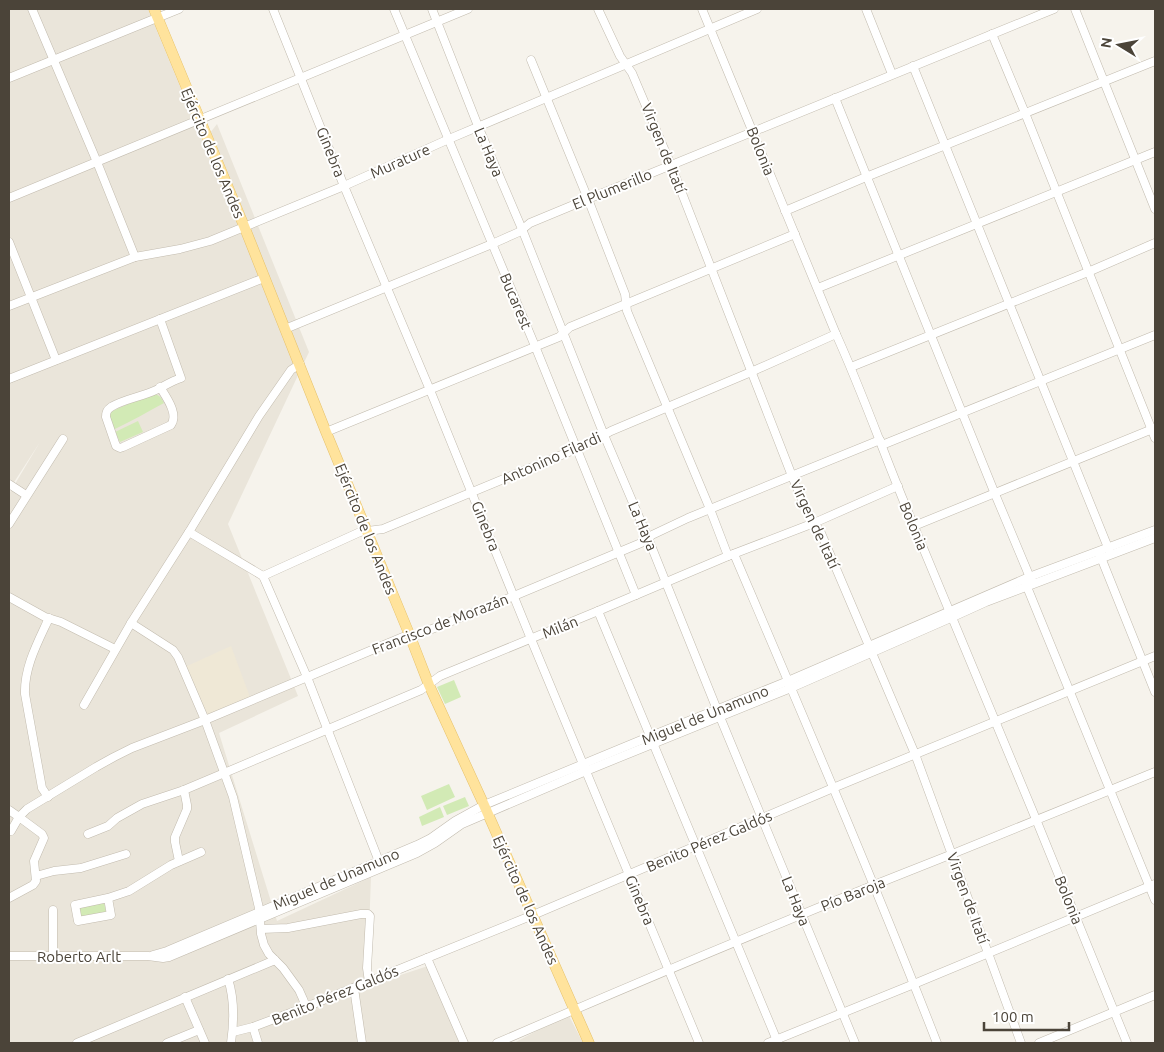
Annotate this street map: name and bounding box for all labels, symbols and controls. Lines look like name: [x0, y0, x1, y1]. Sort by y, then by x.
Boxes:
north arrow: [1094, 20, 1144, 70]
text: N: [1097, 36, 1115, 49]
street label: Ejército de los Andes: [178, 85, 248, 221]
street label: Virgen de Itatí: [638, 100, 690, 196]
street label: Ginebra: [313, 124, 349, 180]
street label: Bolonia: [744, 124, 778, 178]
street label: La Haya: [471, 125, 507, 179]
street label: Murature: [368, 140, 432, 182]
street label: El Plumerillo: [570, 165, 654, 213]
street label: Bucarest: [497, 270, 535, 332]
street label: Antonino Filardi: [499, 428, 603, 488]
street label: Ejército de los Andes: [332, 461, 400, 597]
street label: Virgen de Itatí: [787, 477, 843, 571]
street label: Ginebra: [468, 498, 504, 554]
street label: La Haya: [625, 499, 661, 553]
street label: Bolonia: [896, 499, 932, 553]
street label: Francisco de Morazán: [369, 590, 511, 658]
street label: Milán: [540, 612, 580, 642]
street label: Miguel de Unamuno: [639, 682, 771, 748]
street label: Benito Pérez Galdós: [644, 807, 774, 875]
street label: Ejército de los Andes: [490, 833, 562, 967]
street label: Miguel de Unamuno: [270, 845, 402, 913]
street label: Virgen de Itatí: [944, 850, 992, 946]
street label: Ginebra: [622, 872, 658, 928]
street label: Pío Baroja: [818, 873, 888, 915]
street label: Bolonia: [1052, 873, 1086, 927]
street label: La Haya: [778, 874, 814, 928]
street label: Roberto Arlt: [37, 948, 121, 965]
street label: Benito Pérez Galdós: [269, 962, 401, 1028]
scale bar: [984, 1000, 1069, 1032]
text: 100 m: [992, 1008, 1034, 1025]

